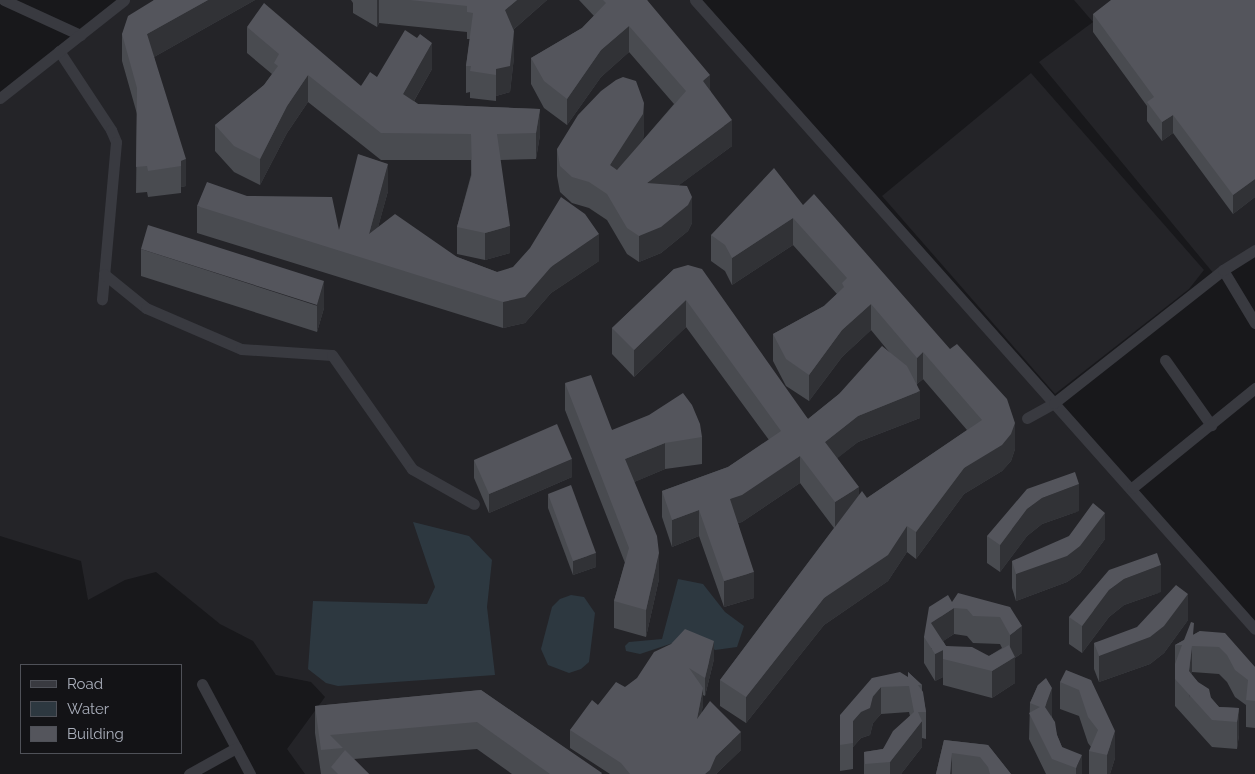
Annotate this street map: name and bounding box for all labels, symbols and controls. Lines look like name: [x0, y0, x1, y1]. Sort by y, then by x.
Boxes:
legend: [20, 664, 182, 754]
text: Road: [67, 675, 103, 693]
text: Water: [67, 700, 109, 718]
text: Building: [67, 725, 124, 743]

